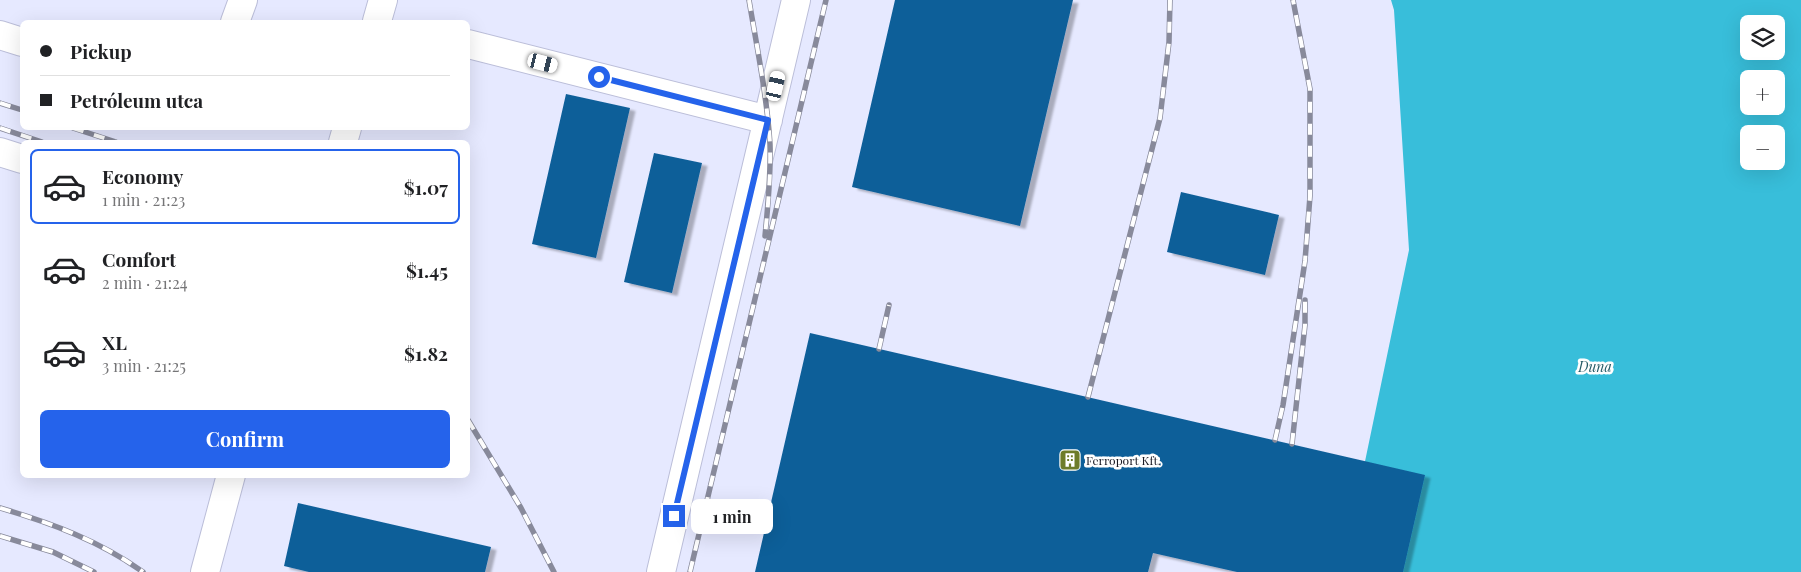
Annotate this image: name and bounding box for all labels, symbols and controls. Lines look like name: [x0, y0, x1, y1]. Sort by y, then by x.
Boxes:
map controls: [1740, 15, 1785, 170]
button: layers: [1740, 15, 1785, 60]
text: Pickup: [70, 38, 132, 64]
car: [526, 52, 559, 74]
route start: [588, 66, 610, 88]
car: [765, 70, 786, 102]
button: +: [1740, 70, 1785, 115]
text: Petróleum utca: [70, 87, 203, 113]
button: −: [1740, 125, 1785, 170]
text: Economy: [102, 163, 183, 189]
icon: car: [42, 164, 87, 209]
text: $1.07: [404, 174, 448, 200]
text: 1 min · 21:23: [102, 189, 185, 210]
text: Comfort: [102, 246, 176, 272]
icon: car: [42, 247, 87, 292]
text: $1.45: [406, 257, 448, 283]
text: 2 min · 21:24: [102, 272, 188, 293]
text: XL: [102, 329, 127, 355]
icon: car: [42, 330, 87, 375]
text: $1.82: [404, 340, 448, 366]
text: 3 min · 21:25: [102, 355, 186, 376]
water label: Duna: [1577, 357, 1612, 376]
button: Confirm: [40, 410, 450, 468]
building icon: Ferroport Kft.: [1058, 448, 1082, 472]
place label: Ferroport Kft.: [1086, 452, 1161, 468]
callout: 1 min: [692, 498, 774, 534]
route end: [663, 505, 685, 527]
text: 1 min: [712, 506, 752, 527]

